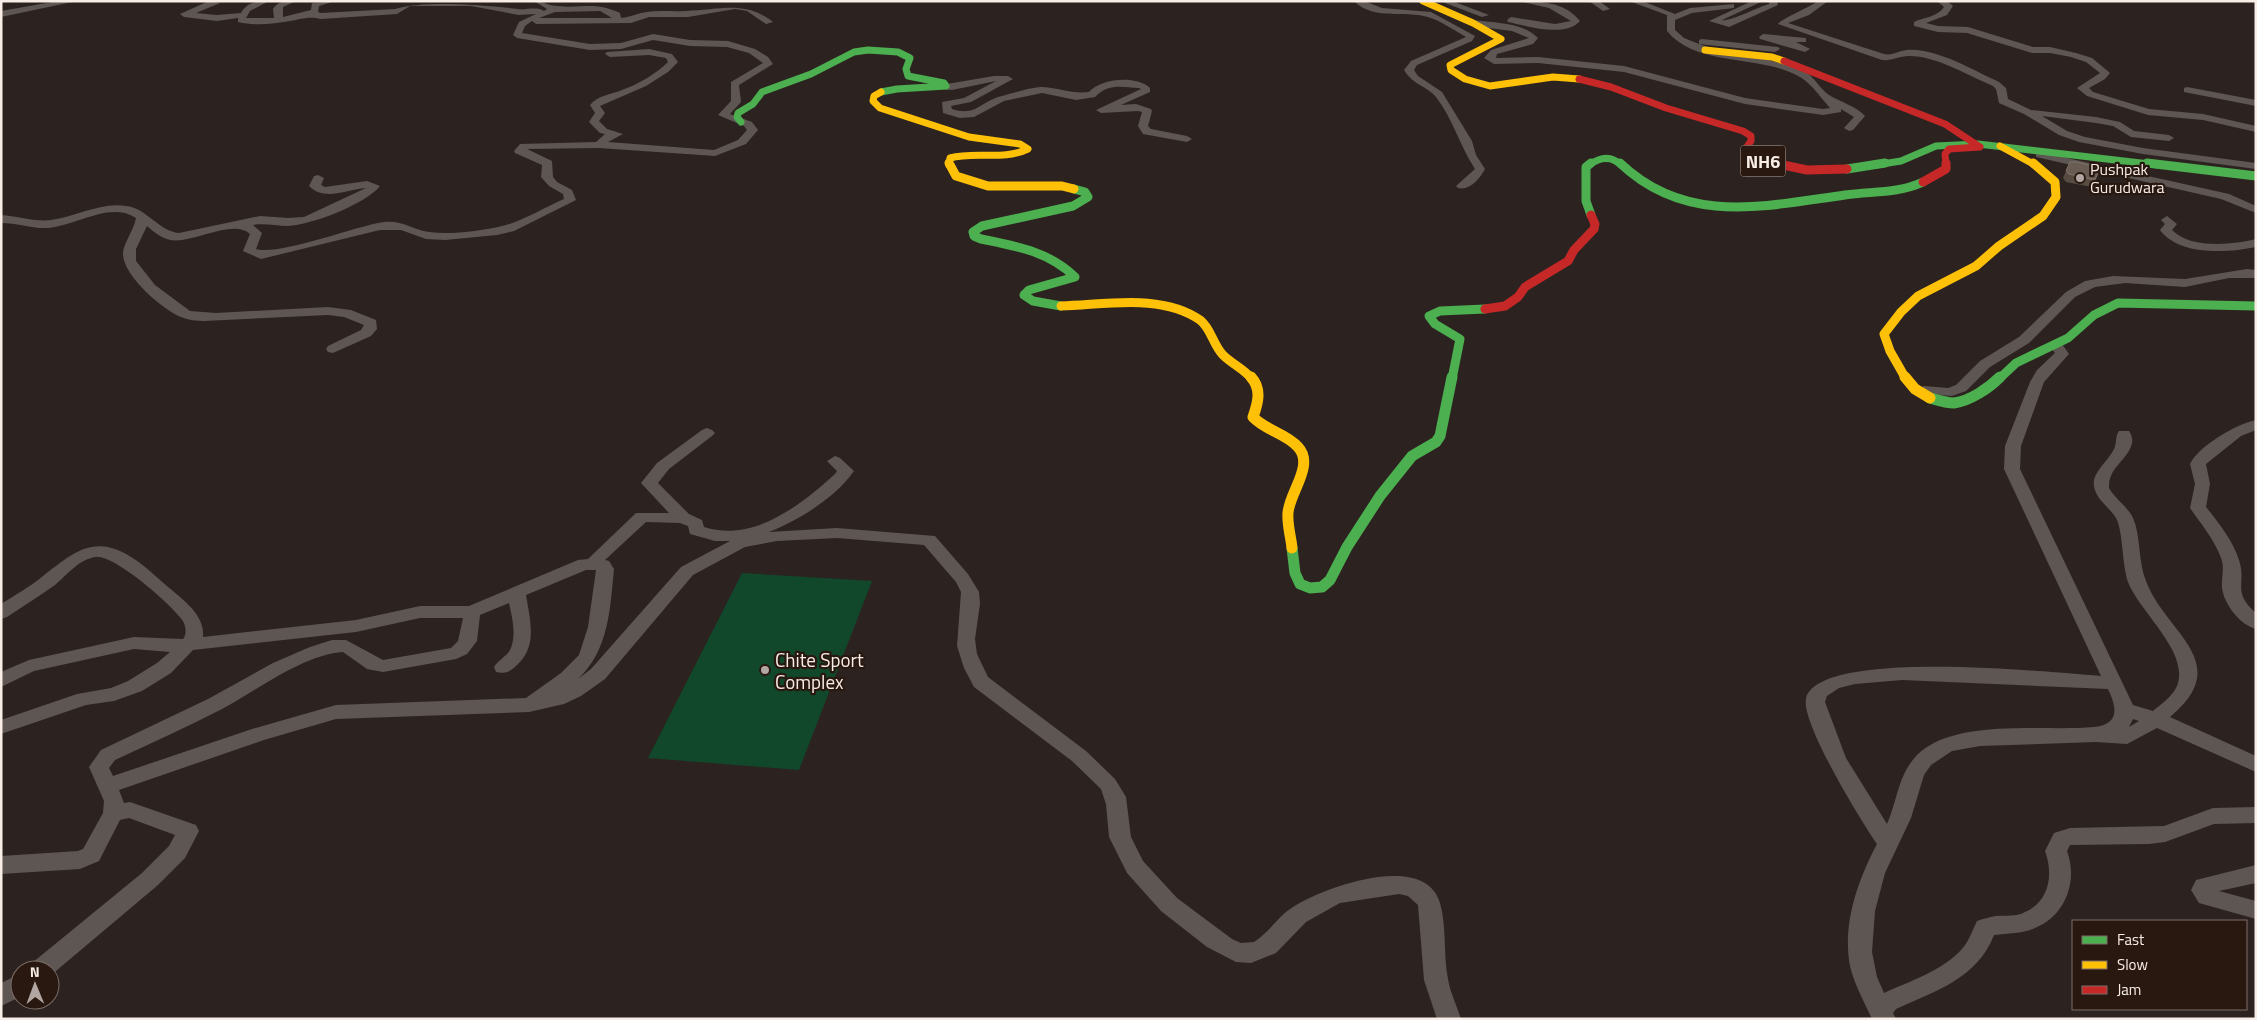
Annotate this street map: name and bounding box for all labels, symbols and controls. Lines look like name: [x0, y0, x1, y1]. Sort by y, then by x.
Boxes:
road number: NH6: [1740, 146, 1786, 177]
place label: Pushpak Gurudwara: [2090, 157, 2165, 199]
marker: Pushpak Gurudwara: [2074, 172, 2086, 184]
place label: Chite Sport Complex: [775, 645, 864, 696]
marker: Chite Sport Complex: [759, 664, 771, 676]
legend: [2072, 920, 2247, 1010]
text: Fast: [2117, 928, 2145, 951]
text: Slow: [2117, 953, 2148, 976]
north arrow: [10, 960, 60, 1010]
text: N: [30, 961, 40, 982]
text: Jam: [2117, 978, 2141, 1001]

